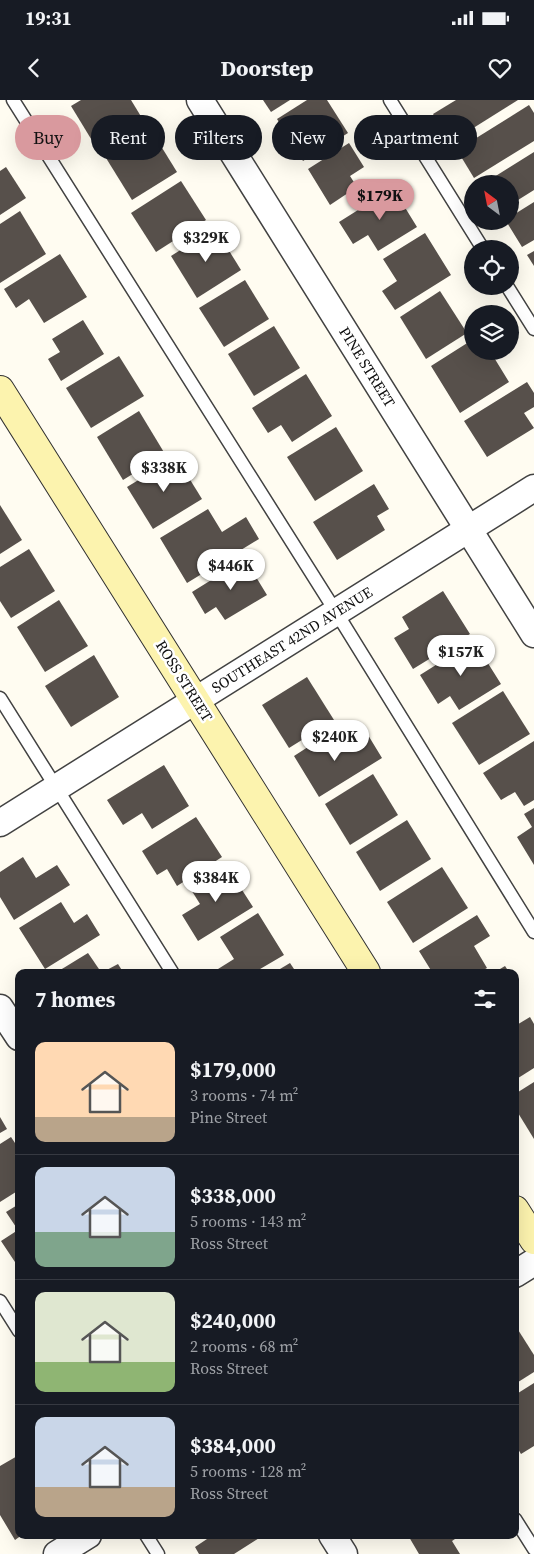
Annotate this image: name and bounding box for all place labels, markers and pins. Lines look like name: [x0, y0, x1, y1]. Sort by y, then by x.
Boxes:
pin: $179K: [345, 178, 415, 221]
pin: $329K: [171, 220, 241, 263]
pin: $338K: [129, 450, 199, 493]
pin: $446K: [196, 548, 266, 591]
pin: $157K: [426, 634, 496, 677]
pin: $240K: [300, 720, 370, 762]
pin: $384K: [181, 860, 251, 903]

